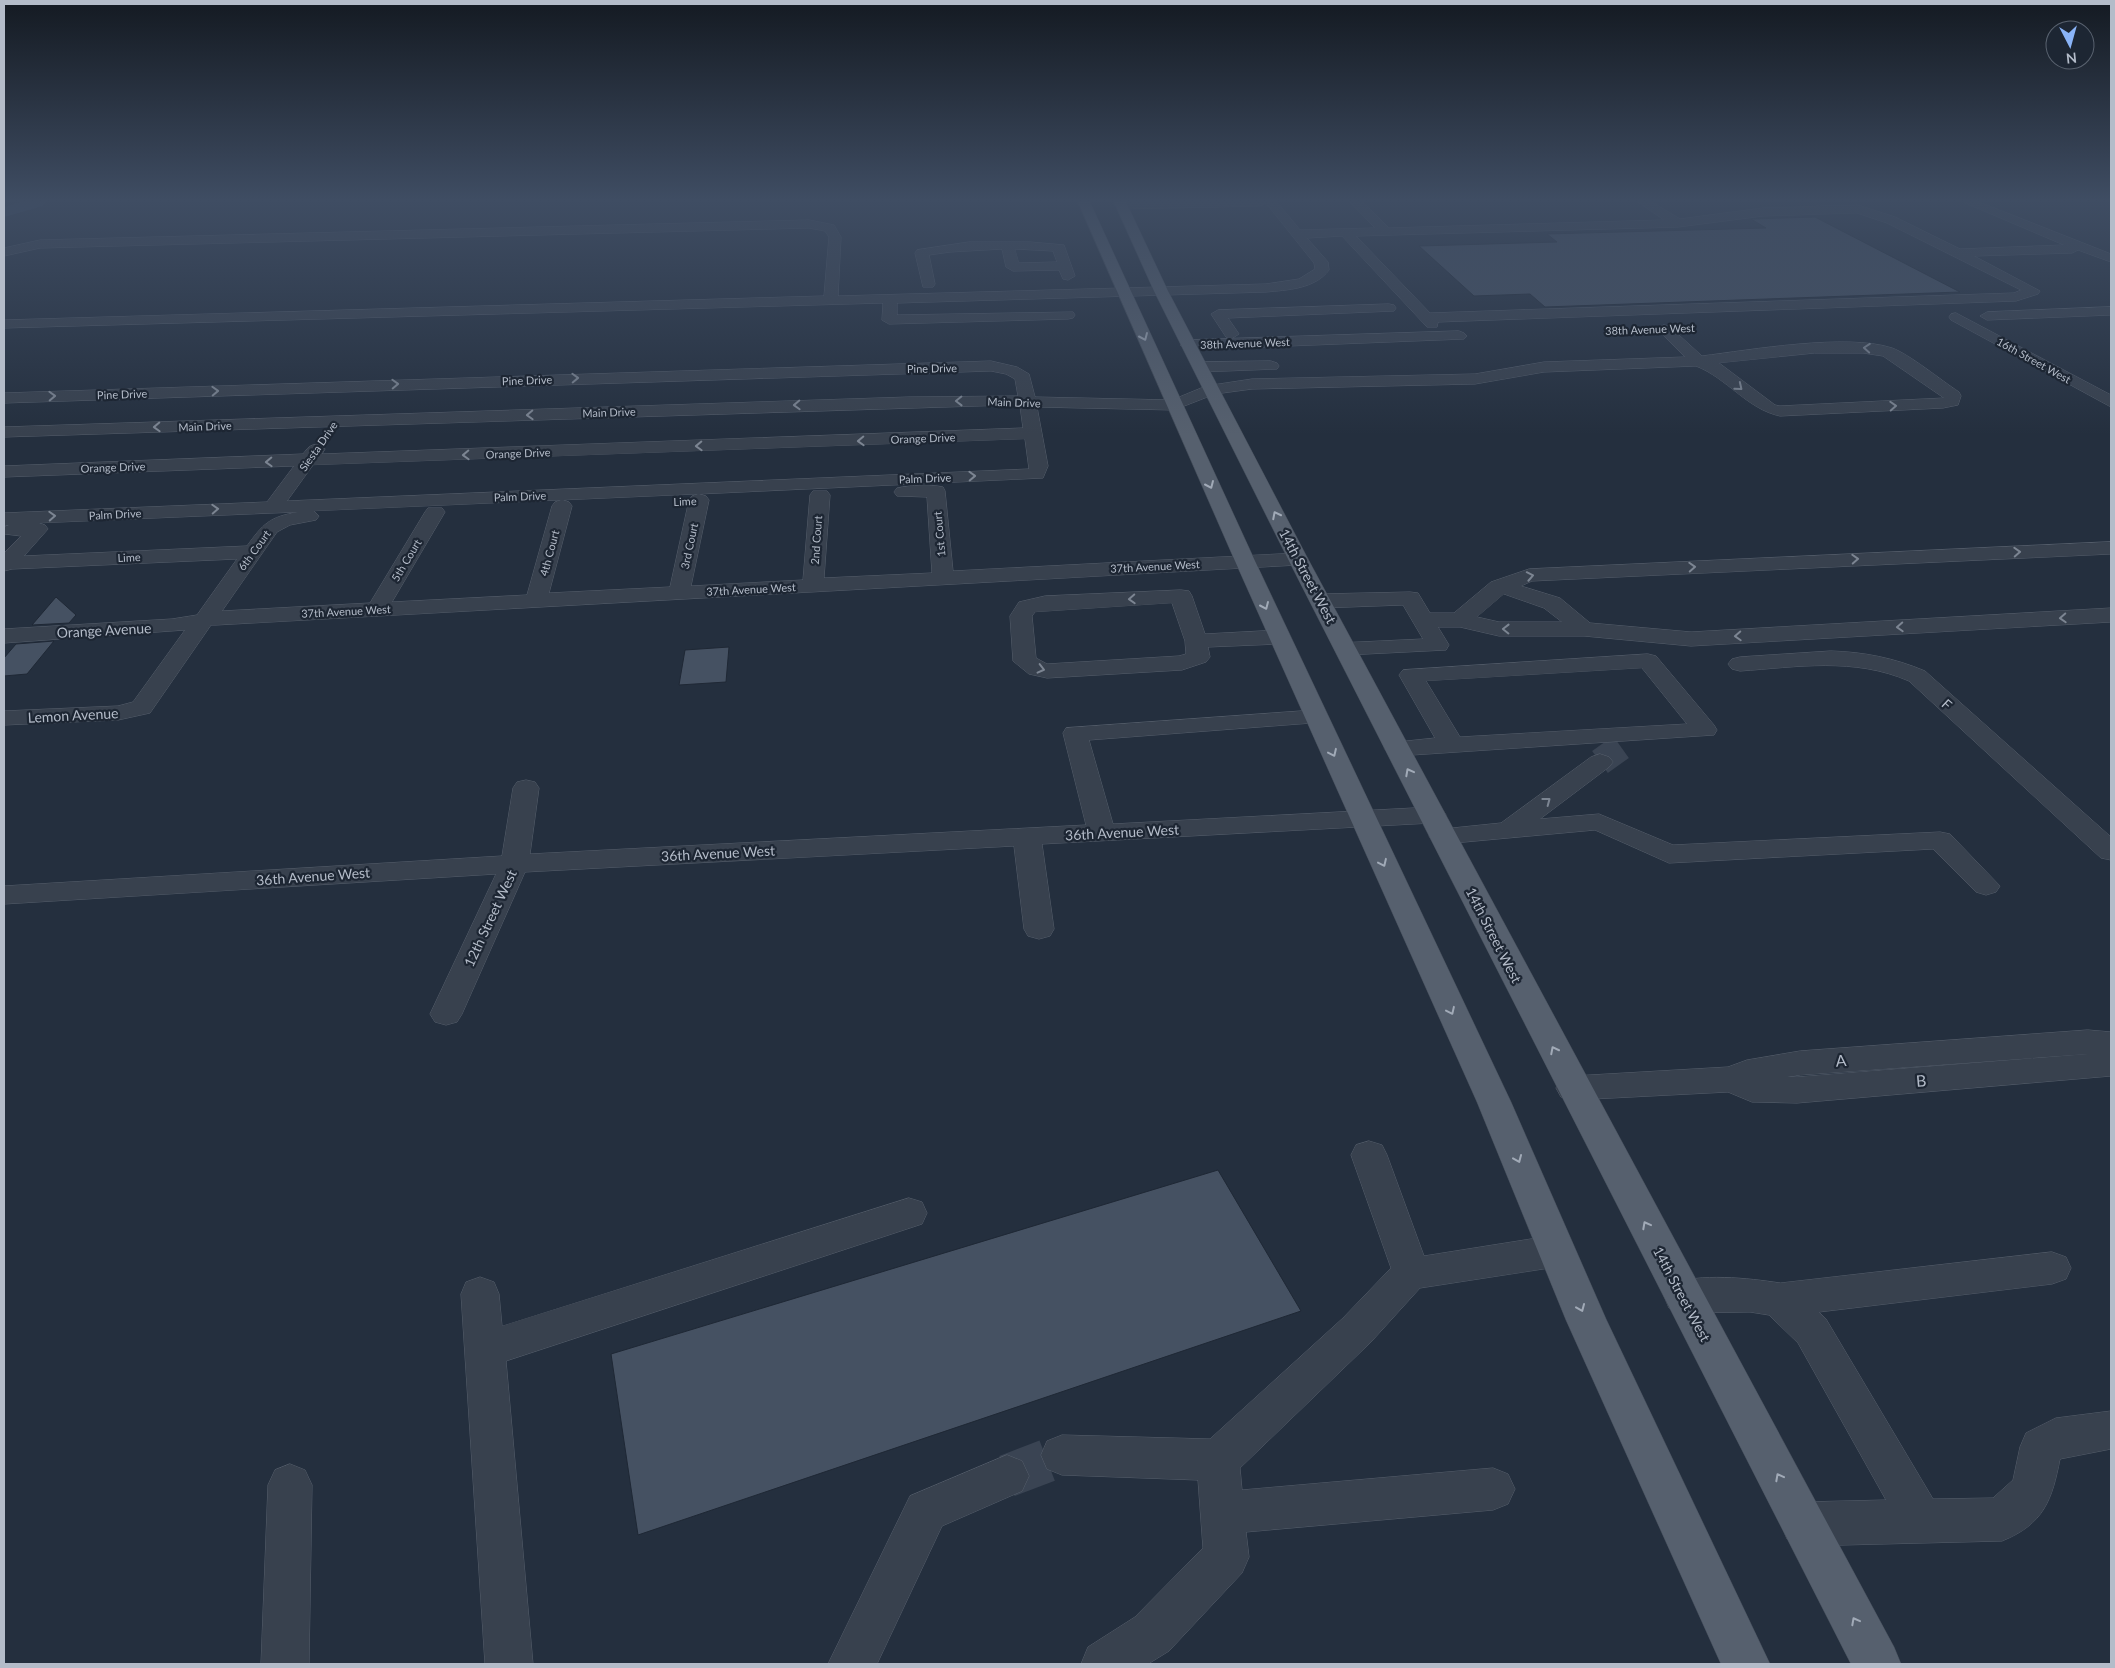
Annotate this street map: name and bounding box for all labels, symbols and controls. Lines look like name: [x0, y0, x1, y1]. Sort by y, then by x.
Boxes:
north arrow: [2045, 20, 2095, 70]
text: N: [2065, 49, 2078, 67]
street label: 38th Avenue West: [1605, 321, 1695, 337]
one-way arrow: [1138, 332, 1148, 341]
street label: 16th Street West: [1995, 334, 2073, 386]
street label: 38th Avenue West: [1200, 335, 1290, 351]
one-way arrow: [1863, 343, 1871, 354]
street label: Pine Drive: [907, 361, 957, 375]
street label: Pine Drive: [502, 373, 553, 387]
one-way arrow: [571, 373, 579, 383]
one-way arrow: [391, 379, 399, 390]
one-way arrow: [1733, 381, 1742, 389]
one-way arrow: [211, 385, 219, 396]
street label: Pine Drive: [97, 387, 148, 401]
one-way arrow: [49, 391, 57, 401]
street label: Main Drive: [987, 395, 1041, 409]
one-way arrow: [955, 396, 963, 406]
one-way arrow: [793, 400, 801, 411]
one-way arrow: [1890, 400, 1898, 411]
street label: Main Drive: [582, 405, 636, 419]
one-way arrow: [525, 409, 533, 420]
street label: Main Drive: [178, 419, 232, 433]
street label: Siesta Drive: [296, 419, 340, 473]
one-way arrow: [153, 422, 161, 432]
street label: Orange Drive: [890, 430, 956, 446]
one-way arrow: [857, 435, 865, 446]
one-way arrow: [694, 441, 702, 452]
street label: Orange Drive: [485, 445, 551, 461]
one-way arrow: [462, 449, 470, 460]
one-way arrow: [265, 456, 273, 467]
street label: Orange Drive: [80, 459, 146, 475]
street label: Palm Drive: [898, 471, 952, 485]
one-way arrow: [968, 471, 976, 482]
one-way arrow: [1204, 480, 1215, 489]
street label: Palm Drive: [493, 489, 547, 503]
street label: Lime: [673, 494, 697, 508]
one-way arrow: [211, 504, 219, 515]
street label: Palm Drive: [88, 506, 142, 522]
one-way arrow: [49, 511, 57, 522]
street label: 1st Court: [931, 511, 947, 557]
one-way arrow: [1272, 511, 1282, 520]
street label: 2nd Court: [808, 515, 824, 565]
street label: 3rd Court: [678, 522, 700, 570]
street label: 14th Street West: [1276, 526, 1340, 626]
street label: 6th Court: [235, 527, 273, 573]
street label: 4th Court: [537, 529, 561, 577]
street label: 5th Court: [388, 537, 424, 583]
one-way arrow: [2014, 547, 2021, 557]
street label: Lime: [117, 550, 141, 564]
one-way arrow: [1851, 554, 1859, 565]
street label: 37th Avenue West: [1110, 557, 1200, 575]
one-way arrow: [1688, 562, 1696, 573]
one-way arrow: [1526, 571, 1535, 582]
street label: 37th Avenue West: [706, 580, 796, 598]
one-way arrow: [1128, 593, 1136, 604]
one-way arrow: [1259, 601, 1269, 610]
street label: 37th Avenue West: [301, 602, 391, 620]
one-way arrow: [2058, 612, 2066, 623]
street label: Orange Avenue: [56, 619, 152, 641]
one-way arrow: [1896, 622, 1904, 633]
one-way arrow: [1502, 623, 1510, 634]
one-way arrow: [1734, 631, 1742, 642]
one-way arrow: [1036, 663, 1045, 674]
street label: F: [1938, 695, 1956, 713]
street label: Lemon Avenue: [27, 704, 119, 726]
one-way arrow: [1326, 748, 1337, 757]
one-way arrow: [1405, 768, 1415, 777]
one-way arrow: [1541, 798, 1551, 807]
street label: 36th Avenue West: [1065, 821, 1179, 843]
street label: 36th Avenue West: [661, 842, 775, 864]
one-way arrow: [1377, 858, 1387, 867]
street label: 36th Avenue West: [255, 864, 371, 888]
street label: 12th Street West: [460, 867, 520, 969]
street label: 14th Street West: [1463, 884, 1525, 986]
one-way arrow: [1445, 1006, 1456, 1015]
one-way arrow: [1550, 1047, 1560, 1056]
street label: A: [1835, 1050, 1847, 1070]
street label: B: [1915, 1070, 1927, 1090]
one-way arrow: [1511, 1154, 1522, 1163]
one-way arrow: [1642, 1221, 1652, 1230]
street label: 14th Street West: [1650, 1244, 1714, 1344]
one-way arrow: [1576, 1304, 1586, 1312]
one-way arrow: [1775, 1474, 1785, 1483]
one-way arrow: [1851, 1617, 1861, 1626]

